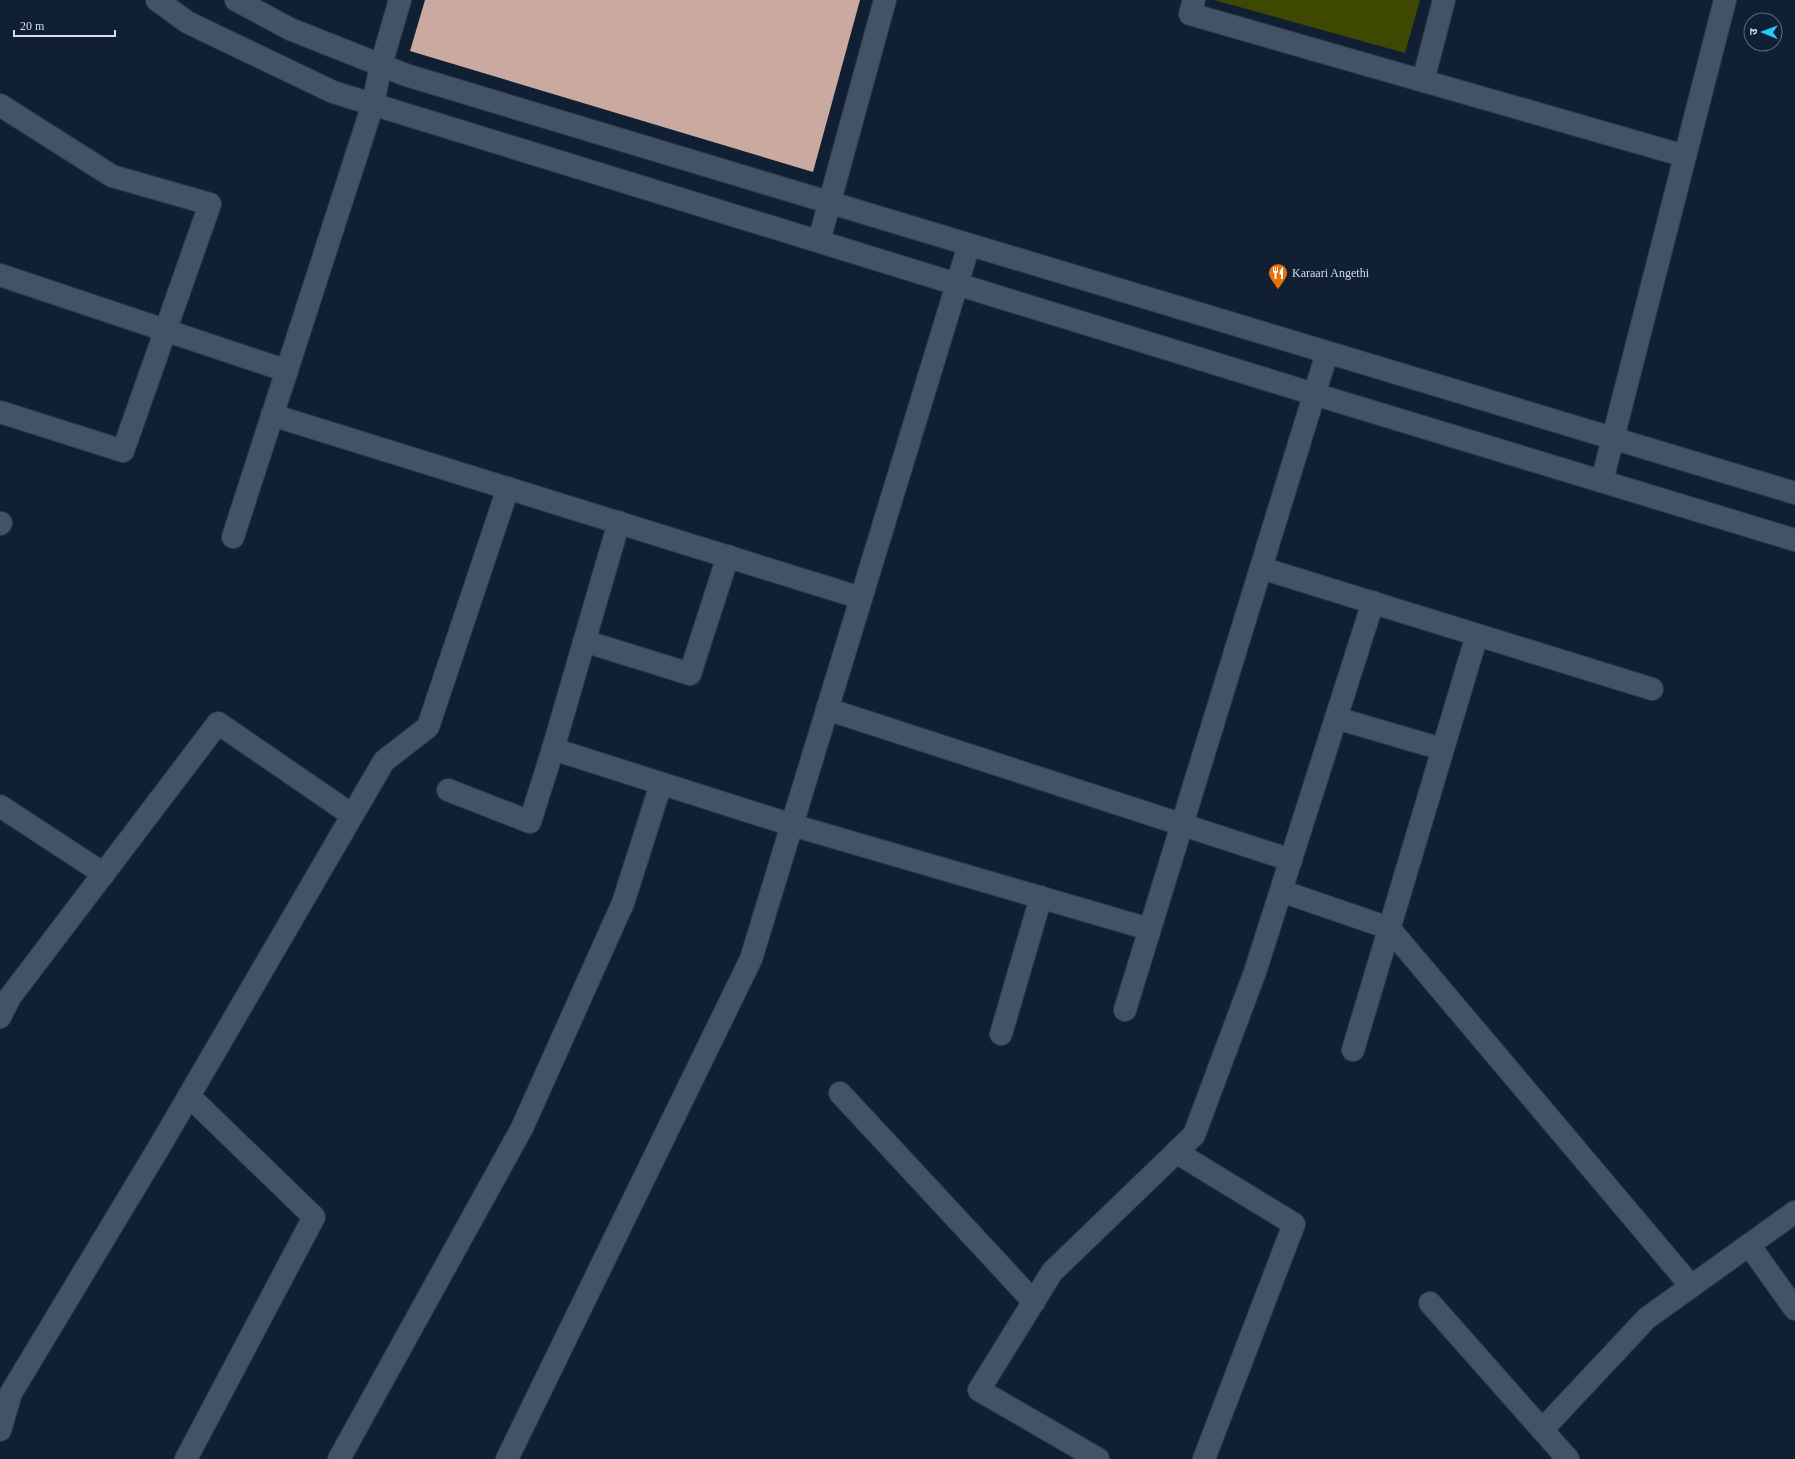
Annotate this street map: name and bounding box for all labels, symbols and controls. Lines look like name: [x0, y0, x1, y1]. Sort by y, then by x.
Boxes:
scale bar: [14, 12, 115, 38]
north arrow: [1743, 12, 1783, 52]
text: 20 m: [20, 19, 45, 33]
text: उ: [1747, 28, 1759, 35]
restaurant icon: Karaari Angethi: [1267, 262, 1289, 290]
place label: Karaari Angethi: [1292, 266, 1370, 280]

